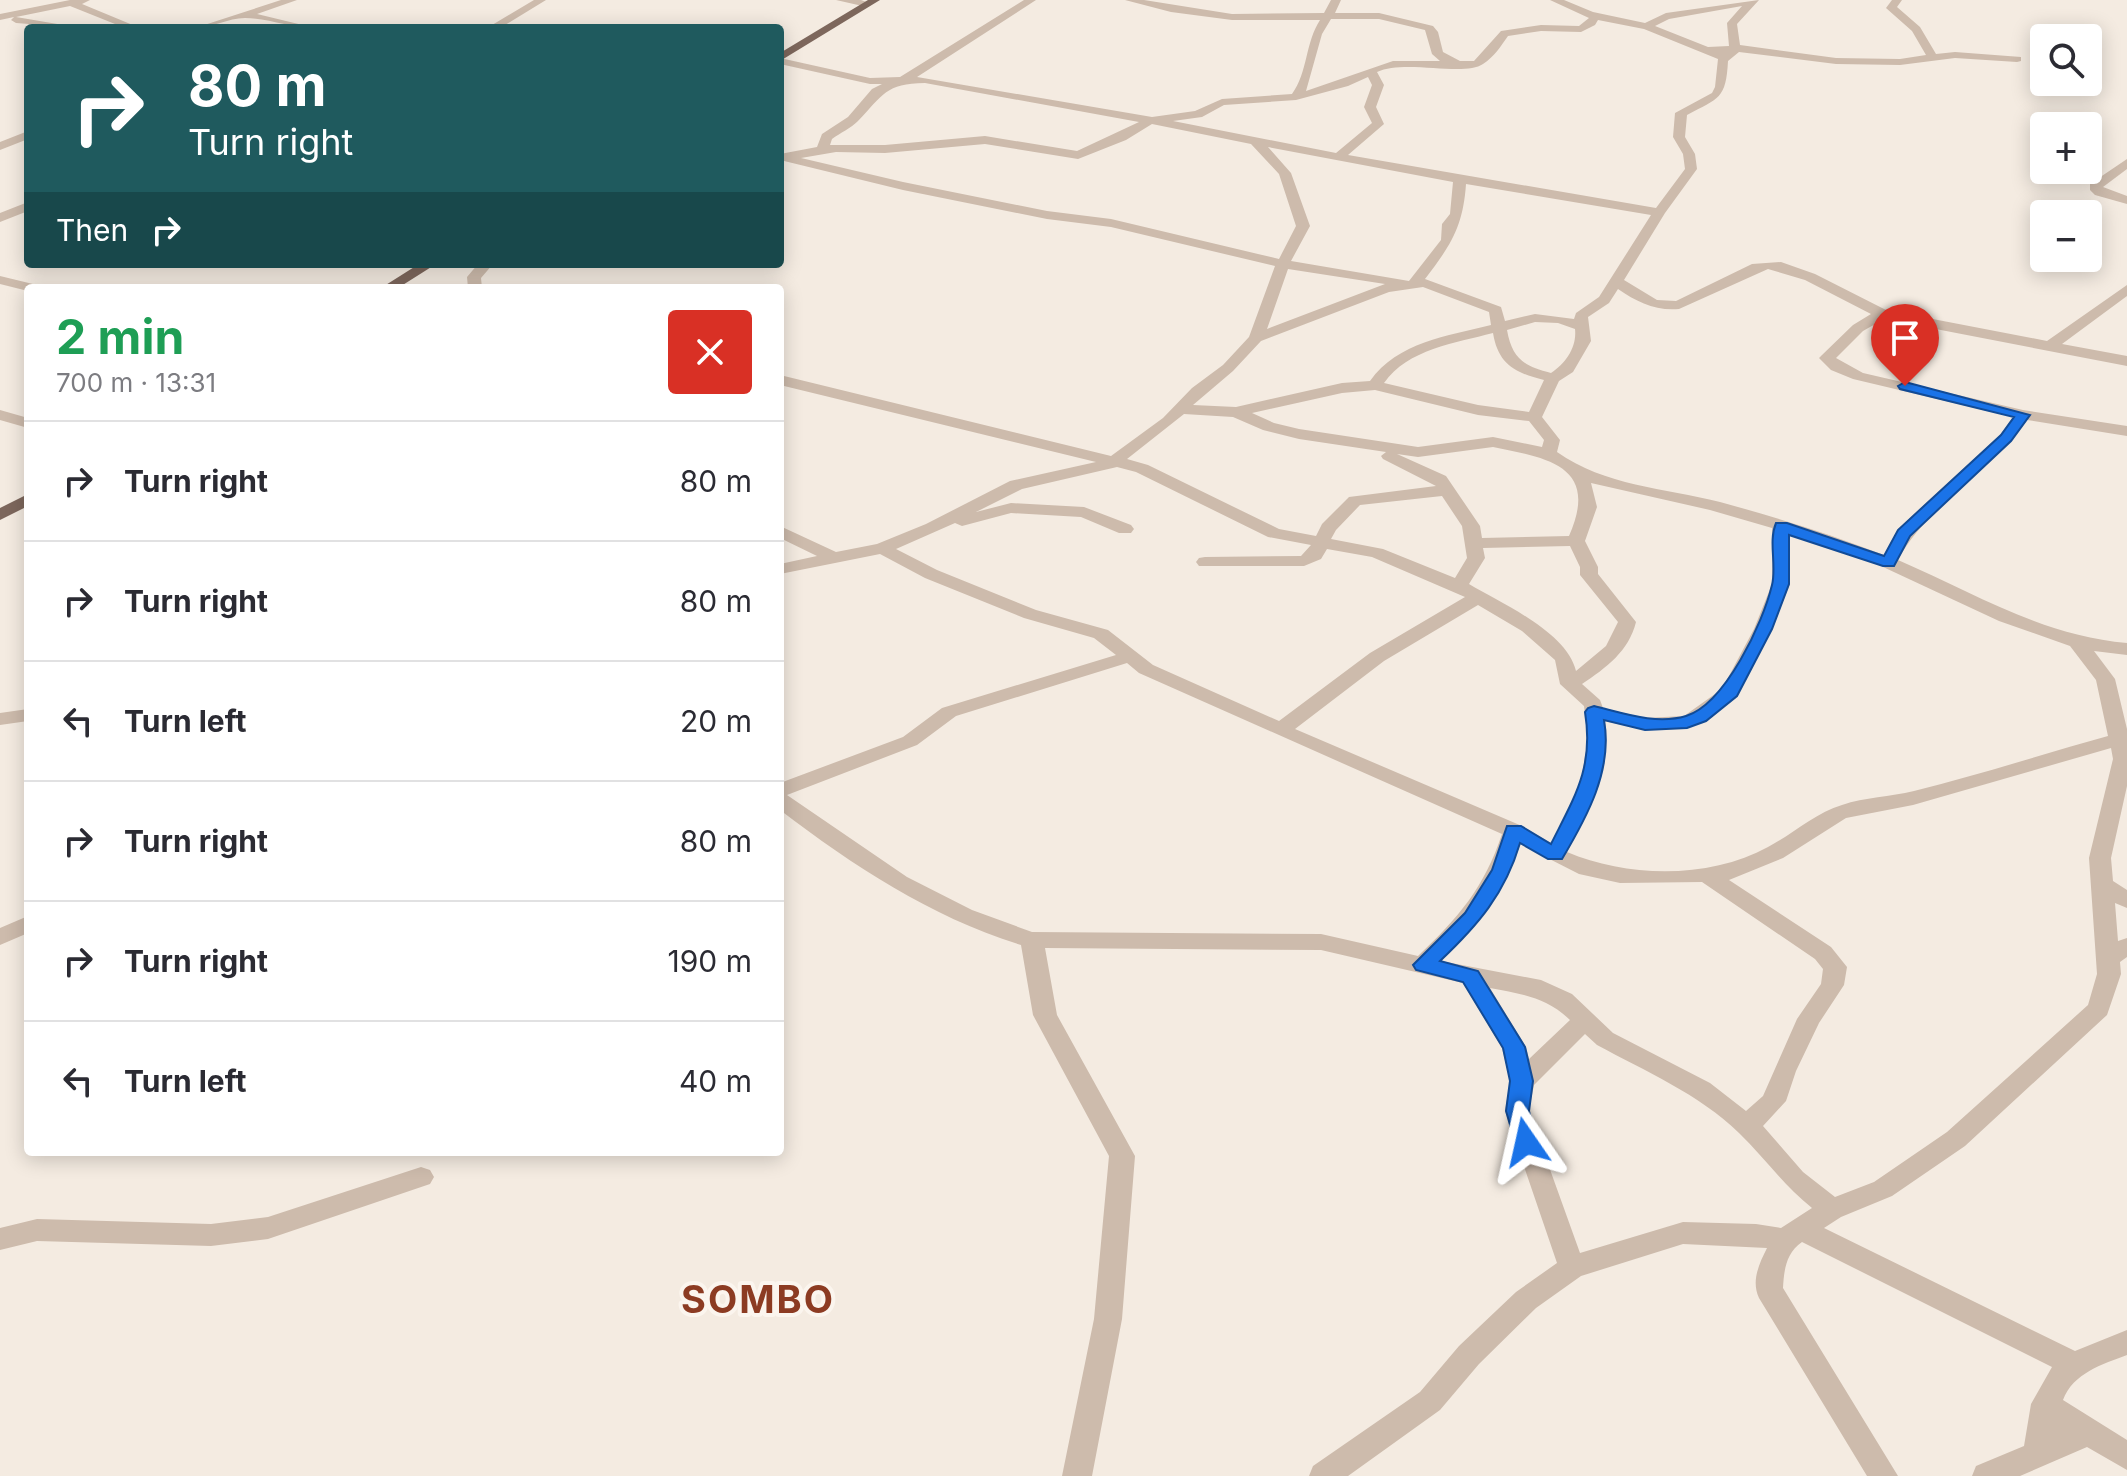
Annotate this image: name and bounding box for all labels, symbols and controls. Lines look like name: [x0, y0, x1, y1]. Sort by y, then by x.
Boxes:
map controls: [2030, 24, 2102, 272]
button: search: [2030, 24, 2102, 96]
text: 80 m: [188, 52, 327, 120]
icon: right: [56, 56, 160, 160]
button: +: [2030, 112, 2102, 184]
text: Turn right: [188, 120, 353, 164]
button: −: [2030, 200, 2102, 272]
icon: right: [144, 208, 188, 252]
text: Then: [56, 212, 128, 248]
pin: [1871, 304, 1939, 386]
text: 2 min: [56, 307, 184, 366]
button: close: [668, 310, 752, 394]
icon: arrive: [1883, 316, 1927, 360]
text: 700 m · 13:31: [56, 367, 216, 398]
icon: right: [56, 459, 100, 503]
text: Turn right: [124, 463, 268, 499]
text: 80 m: [680, 463, 752, 499]
icon: right: [56, 579, 100, 623]
text: Turn right: [124, 583, 268, 619]
text: 80 m: [680, 583, 752, 619]
icon: left: [56, 699, 100, 743]
text: Turn left: [124, 703, 246, 739]
text: 20 m: [680, 703, 752, 739]
icon: right: [56, 819, 100, 863]
text: Turn right: [124, 823, 268, 859]
text: 80 m: [680, 823, 752, 859]
icon: right: [56, 939, 100, 983]
text: Turn right: [124, 943, 268, 979]
text: 190 m: [668, 943, 752, 979]
icon: left: [56, 1059, 100, 1103]
text: Turn left: [124, 1063, 246, 1099]
text: 40 m: [679, 1063, 752, 1099]
position arrow: [1484, 1100, 1568, 1184]
district label: SOMBO: [681, 1276, 835, 1322]

